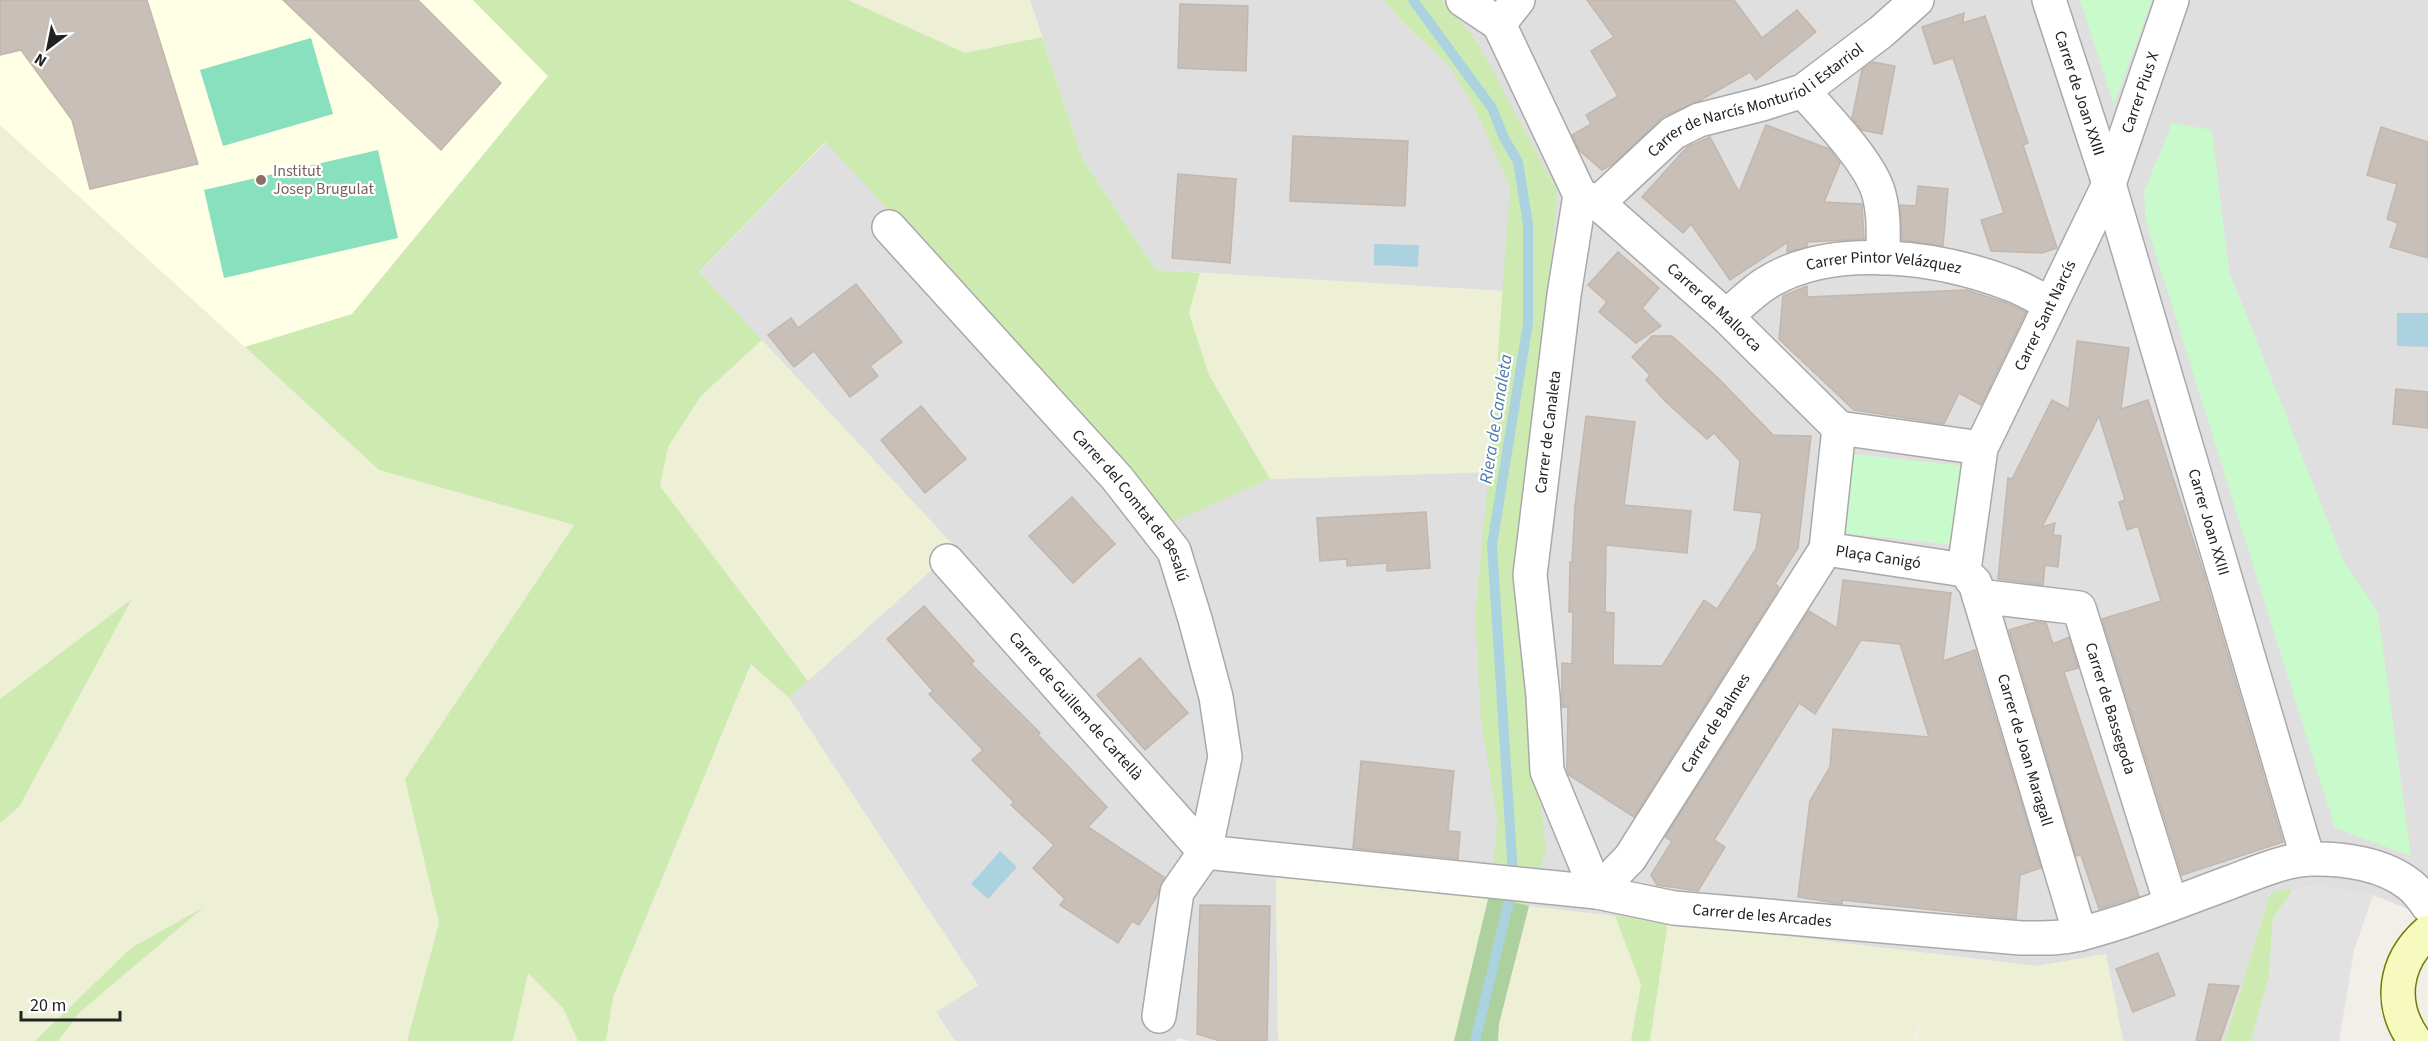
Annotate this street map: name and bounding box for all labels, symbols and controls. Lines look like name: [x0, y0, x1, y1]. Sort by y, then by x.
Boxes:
north arrow: [18, 18, 78, 78]
street label: Carrer de Joan XXIII: [2049, 28, 2110, 158]
street label: Carrer de Narcís Monturiol i Estarriol: [1643, 38, 1868, 162]
text: N: [30, 48, 51, 72]
street label: Carrer Pius X: [2116, 49, 2164, 136]
place label: Institut Josep Brugulat: [273, 160, 374, 200]
marker: Institut Josep Brugulat: [254, 173, 268, 187]
street label: Carrer Pintor Velázquez: [1803, 246, 1964, 280]
street label: Carrer Sant Narcís: [2009, 256, 2082, 375]
street label: Carrer de Mallorca: [1662, 258, 1767, 357]
water label: Riera de Canaleta: [1473, 352, 1519, 486]
street label: Carrer de Canaleta: [1530, 369, 1566, 495]
street label: Carrer del Comtat de Besalú: [1067, 424, 1194, 584]
street label: Carrer Joan XXIII: [2183, 466, 2235, 578]
street label: Plaça Canigó: [1834, 540, 1923, 574]
street label: Carrer de Guillem de Cartellà: [1004, 627, 1148, 785]
street label: Carrer de Bassegoda: [2079, 640, 2141, 777]
street label: Carrer de Balmes: [1676, 669, 1756, 777]
street label: Carrer de Joan Maragall: [1992, 671, 2058, 829]
street label: Carrer de les Arcades: [1691, 899, 1833, 933]
scale bar: [21, 984, 120, 1022]
text: 20 m: [30, 993, 66, 1018]

